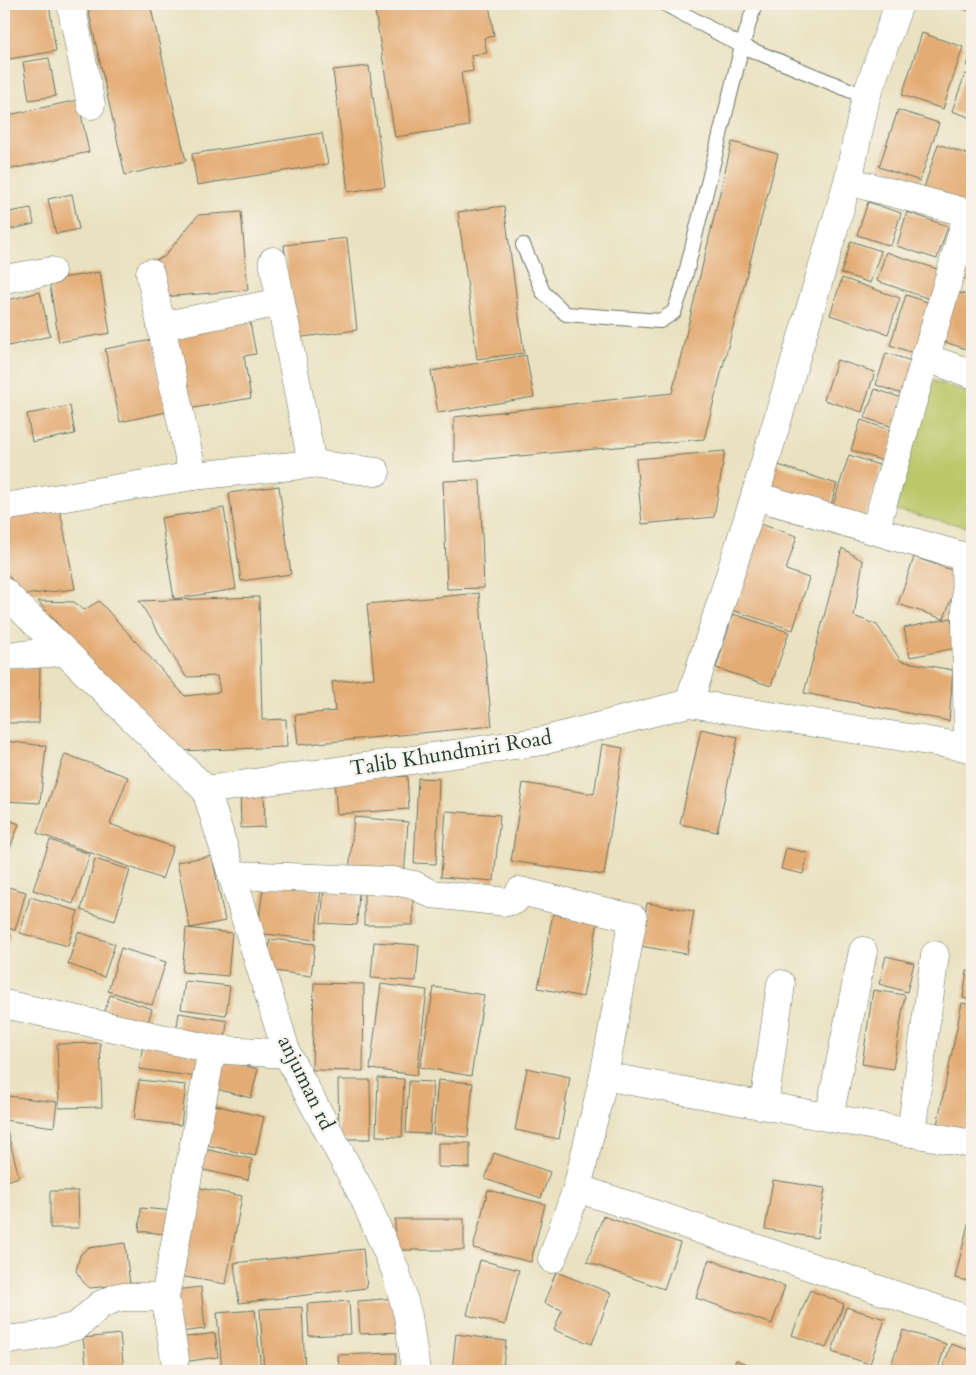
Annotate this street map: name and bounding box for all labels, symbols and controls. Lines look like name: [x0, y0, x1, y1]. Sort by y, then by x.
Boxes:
street label: Talib Khundmiri Road: [348, 723, 554, 783]
street label: anjuman rd: [271, 1031, 341, 1135]

